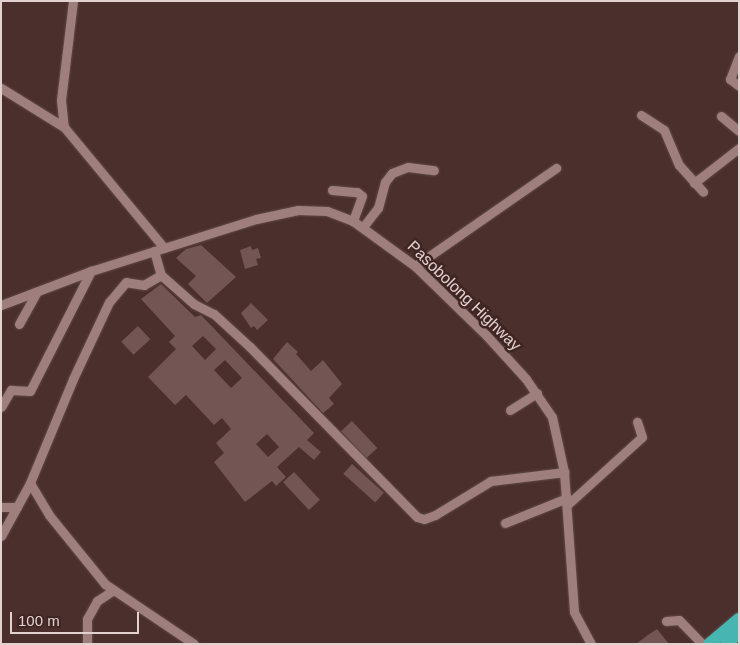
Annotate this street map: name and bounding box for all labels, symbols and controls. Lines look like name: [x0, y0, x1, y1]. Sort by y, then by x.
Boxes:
street label: Pasobolong Highway: [403, 237, 525, 355]
scale bar: [12, 602, 141, 634]
text: 100 m: [18, 612, 60, 629]

